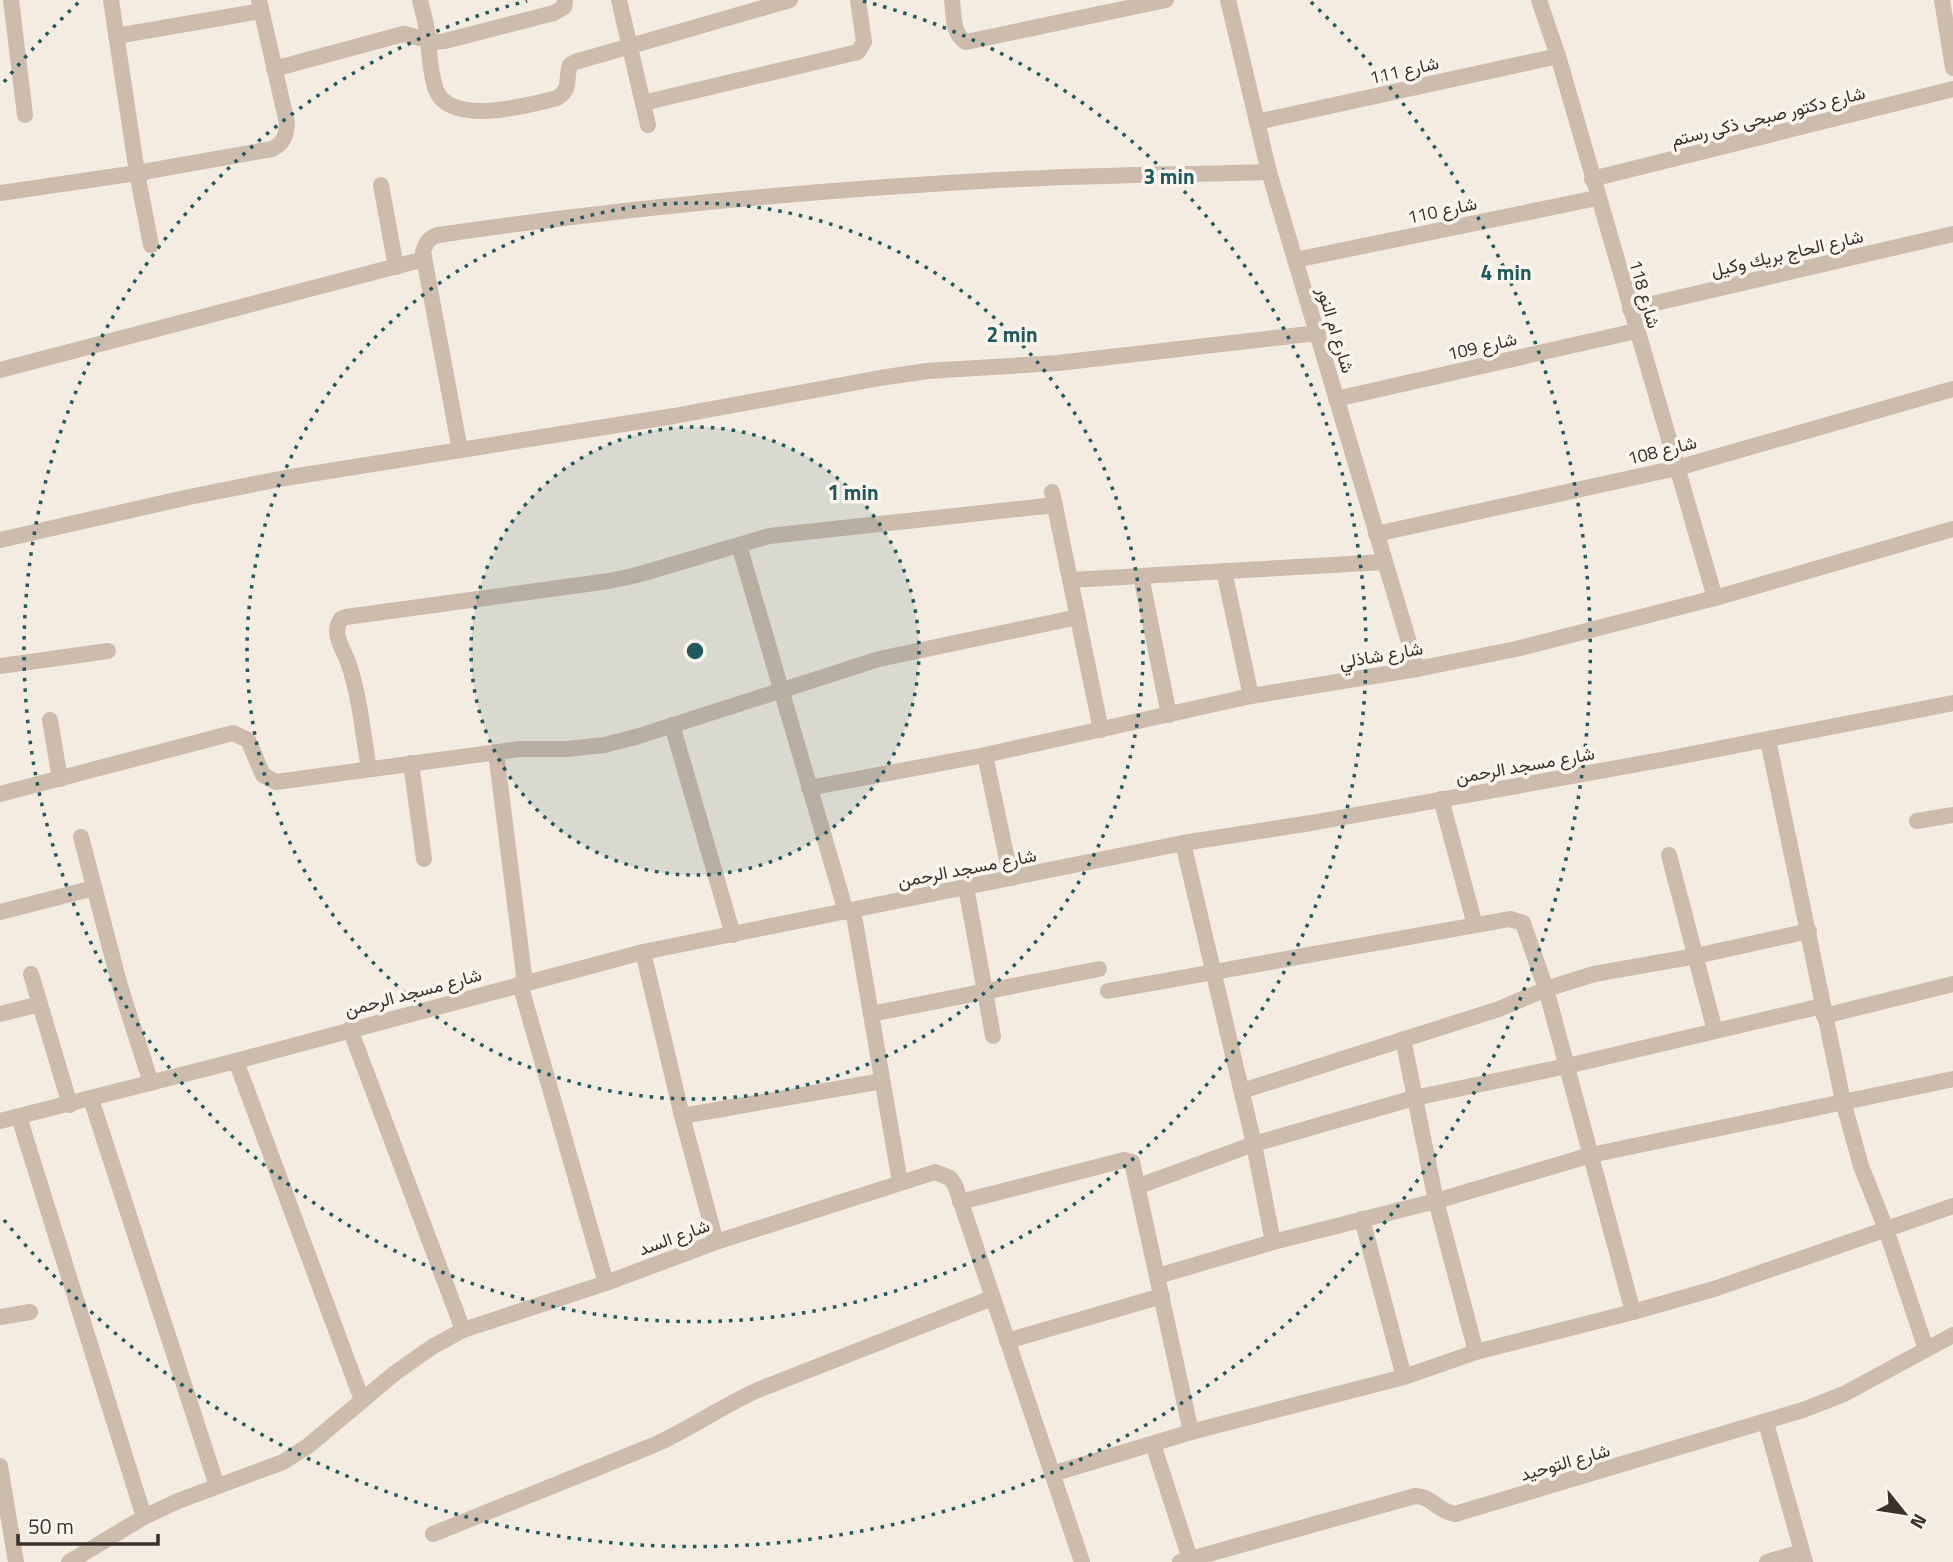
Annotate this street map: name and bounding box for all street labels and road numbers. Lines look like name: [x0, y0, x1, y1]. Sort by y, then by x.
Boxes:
street label: شارع 111: [1367, 49, 1441, 91]
street label: شارع دكتور صبحى ذكى رستم: [1668, 79, 1868, 153]
street label: شارع 110: [1405, 189, 1479, 231]
street label: شارع الحاج بريك وكيل: [1708, 222, 1866, 284]
street label: شارع 118: [1622, 256, 1668, 332]
street label: شارع ام النور: [1310, 283, 1362, 376]
street label: شارع 109: [1445, 325, 1519, 367]
street label: شارع 108: [1625, 428, 1699, 472]
street label: شارع شاذلي: [1337, 634, 1425, 678]
street label: شارع مسجد الرحمن: [1453, 739, 1597, 791]
street label: شارع مسجد الرحمن: [895, 841, 1039, 895]
street label: شارع مسجد الرحمن: [341, 961, 485, 1023]
street label: شارع السد: [634, 1212, 714, 1262]
street label: شارع التوحيد: [1517, 1436, 1613, 1488]

